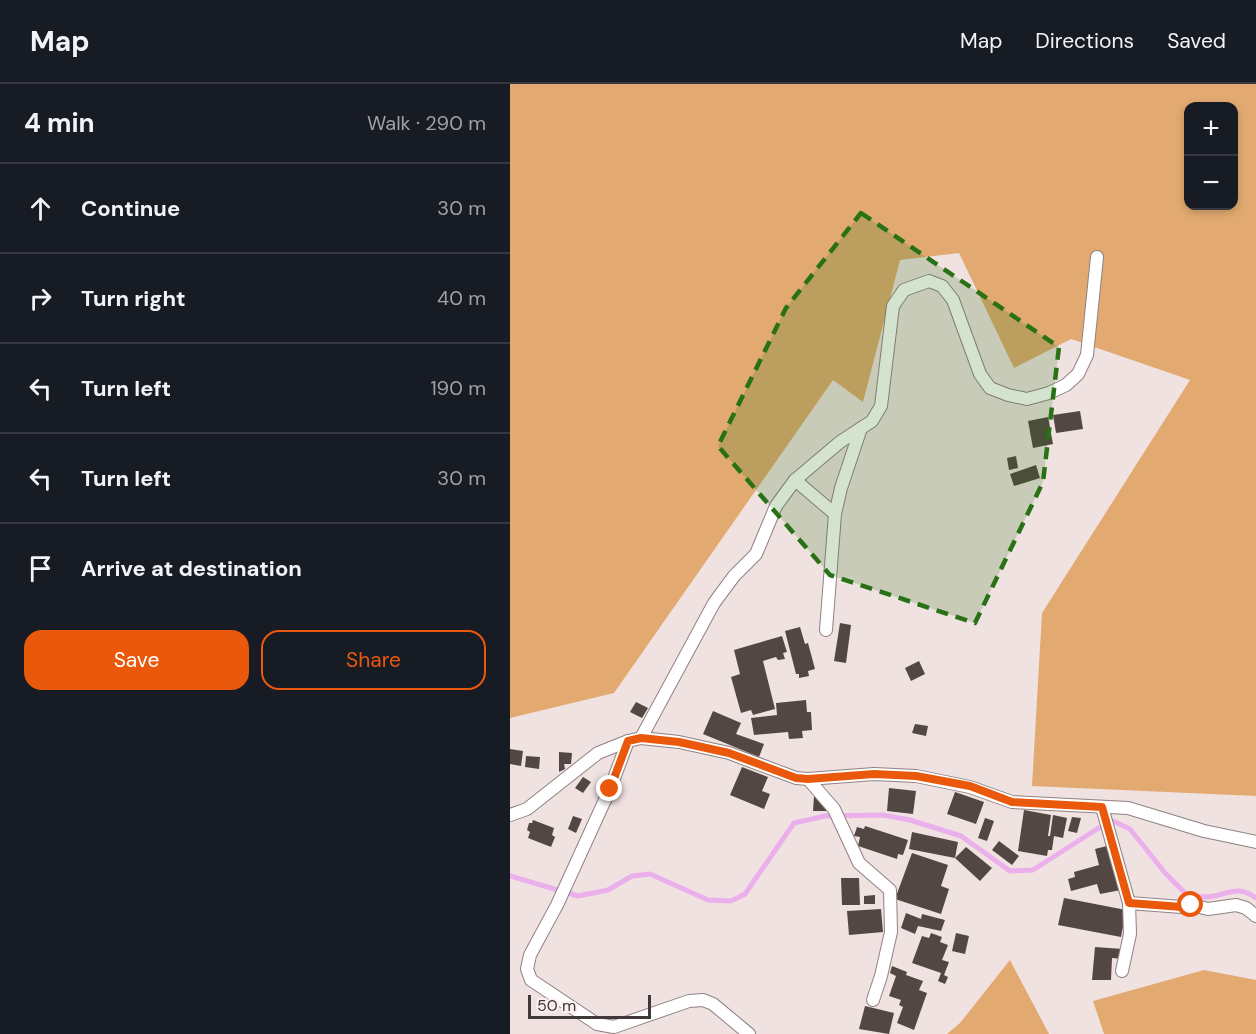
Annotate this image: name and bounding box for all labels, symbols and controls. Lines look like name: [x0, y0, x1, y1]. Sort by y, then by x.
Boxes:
text: Map: [30, 23, 90, 60]
text: Map: [960, 27, 1002, 55]
text: Directions: [1035, 27, 1134, 55]
text: Saved: [1167, 27, 1226, 55]
map controls: [1184, 102, 1238, 210]
button: +: [1184, 102, 1238, 156]
text: 4 min: [24, 106, 95, 140]
text: Walk · 290 m: [367, 110, 486, 136]
button: −: [1184, 156, 1238, 210]
icon: ahead: [24, 192, 57, 225]
text: Continue: [81, 194, 180, 223]
text: 30 m: [437, 195, 486, 221]
icon: right: [24, 282, 57, 315]
text: Turn right: [81, 284, 186, 313]
text: 40 m: [437, 285, 486, 311]
icon: left: [24, 372, 57, 405]
text: Turn left: [81, 374, 171, 403]
text: 190 m: [430, 375, 486, 401]
icon: left: [24, 462, 57, 495]
text: Turn left: [81, 464, 171, 493]
text: 30 m: [437, 465, 486, 491]
icon: arrive: [24, 552, 57, 585]
text: Arrive at destination: [81, 554, 302, 583]
button: Save: [24, 630, 249, 690]
button: Share: [261, 630, 486, 690]
route end: [596, 775, 622, 801]
route start: [1177, 891, 1203, 917]
scale bar: [528, 992, 651, 1020]
text: 50 m: [537, 995, 576, 1016]

